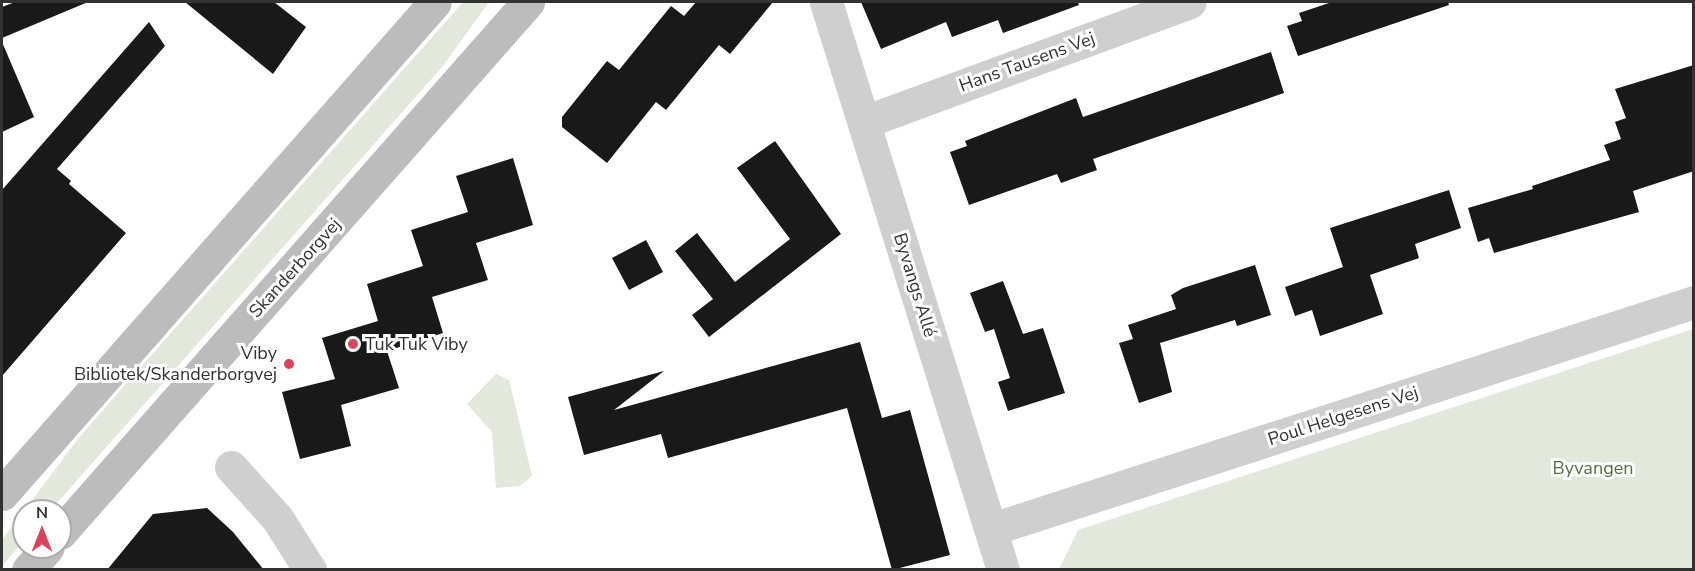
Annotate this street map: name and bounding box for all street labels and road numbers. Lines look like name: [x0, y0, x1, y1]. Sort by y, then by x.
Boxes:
street label: Hans Tausens Vej: [956, 27, 1098, 97]
street label: Skanderborgvej: [245, 214, 345, 322]
street label: Byvangs Allé: [889, 230, 941, 340]
street label: Poul Helgesens Vej: [1265, 382, 1421, 450]

